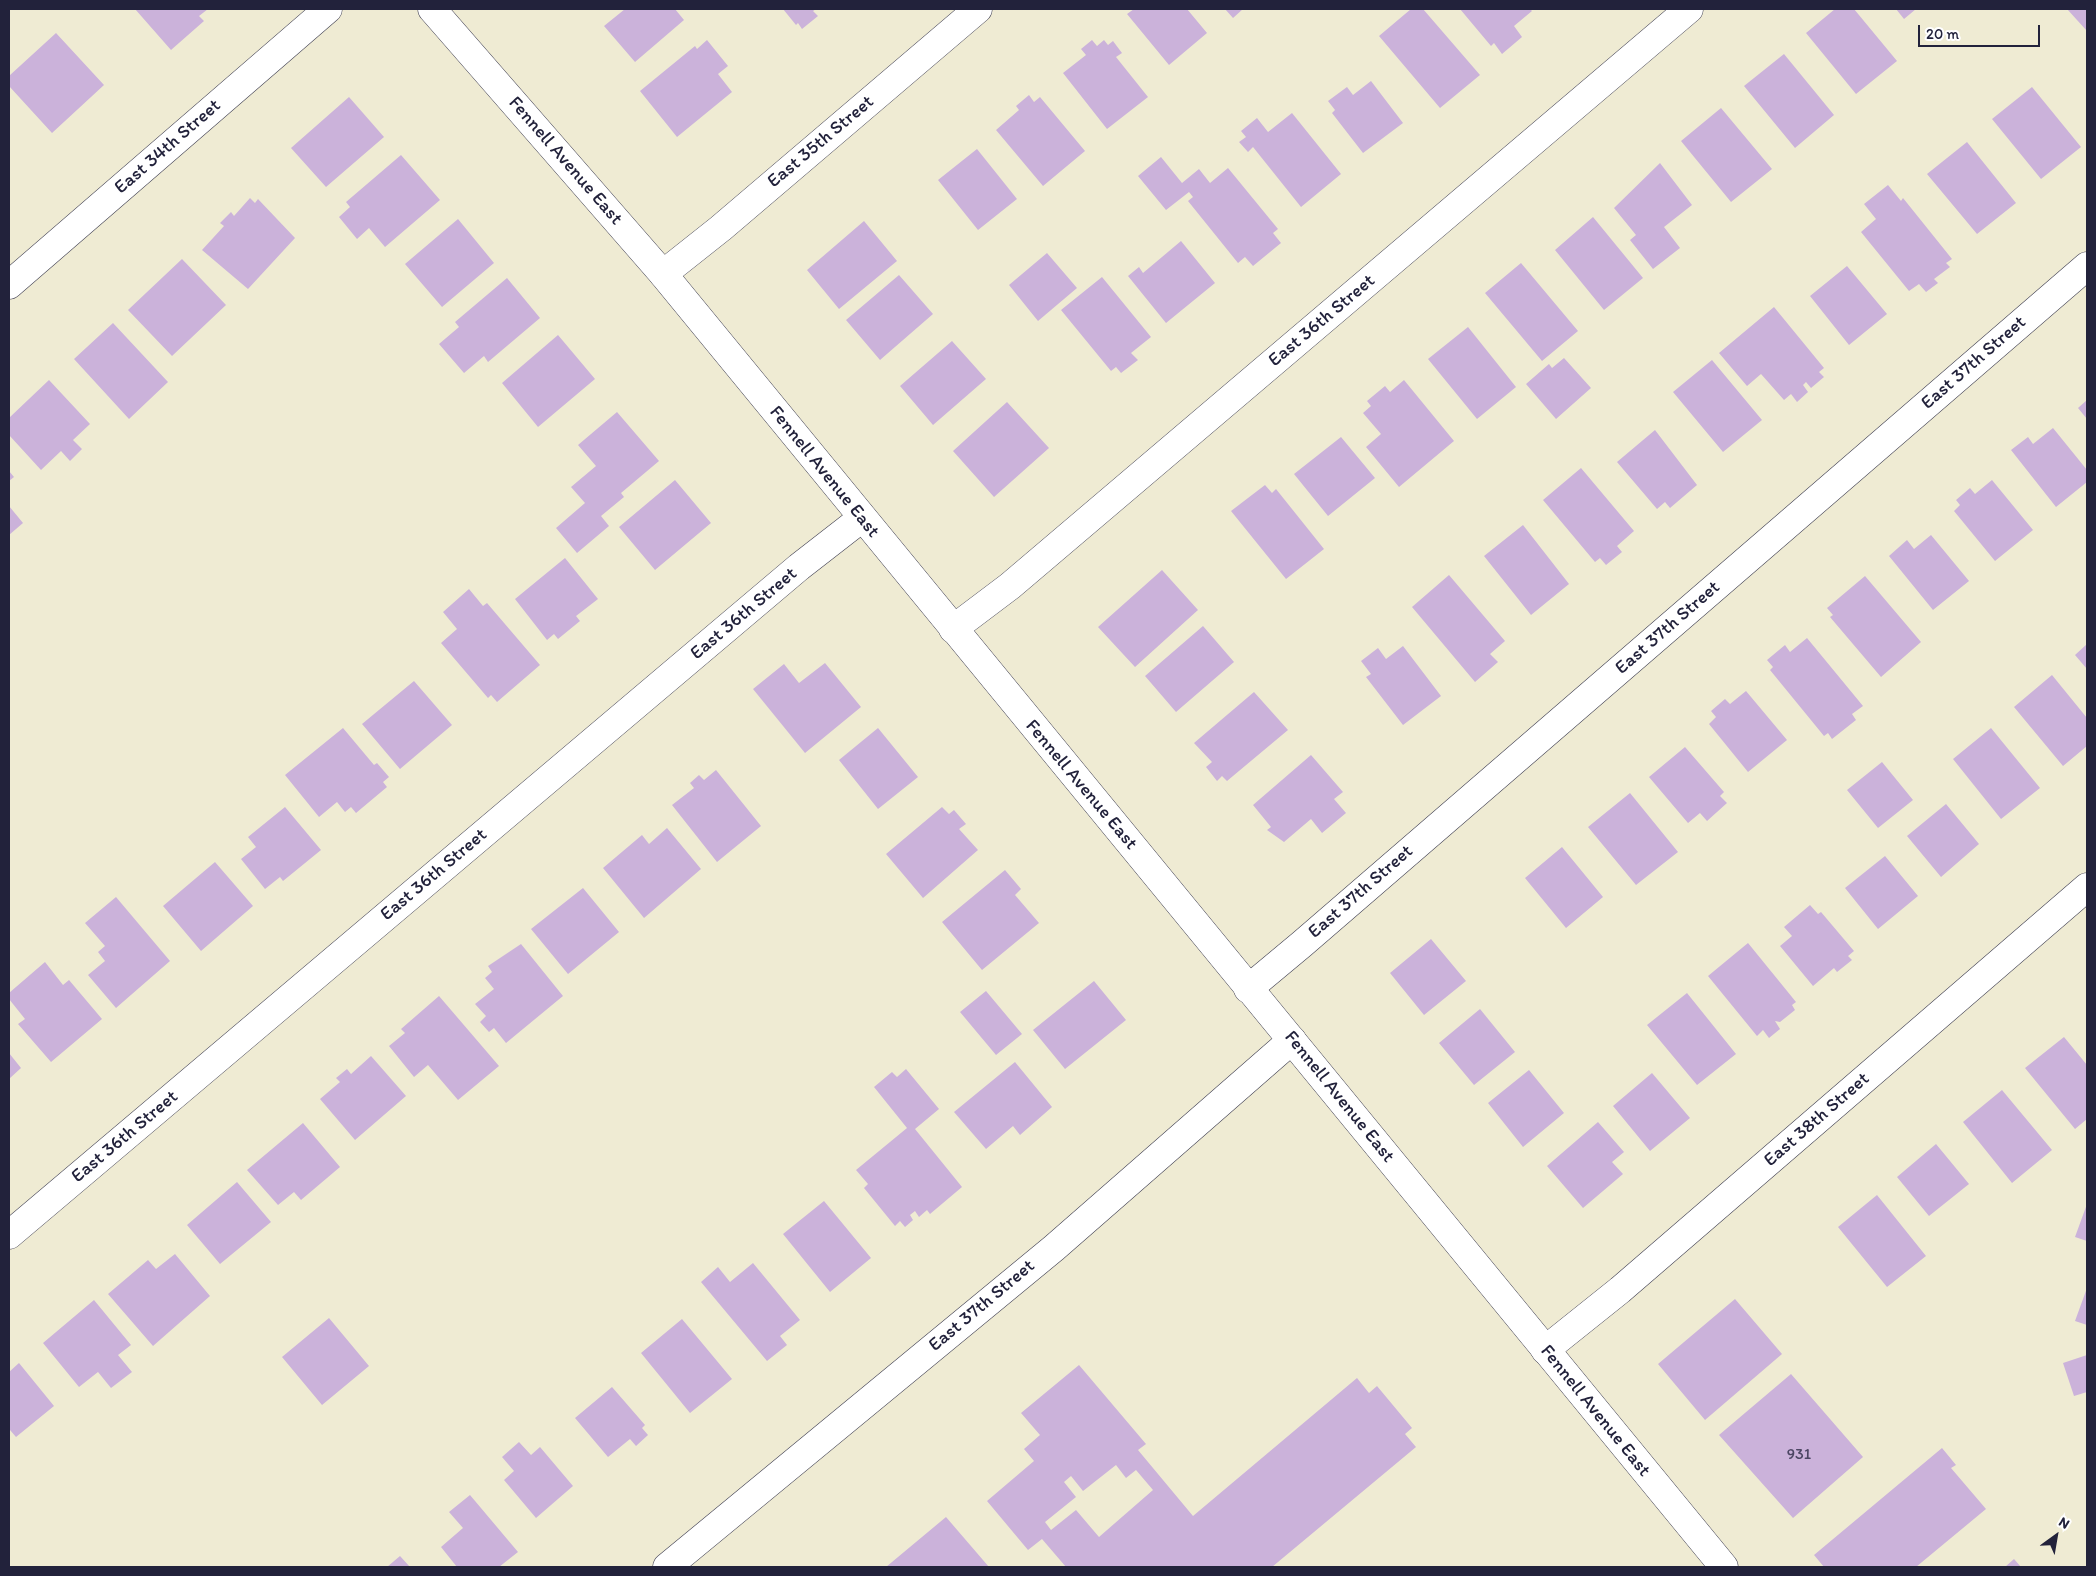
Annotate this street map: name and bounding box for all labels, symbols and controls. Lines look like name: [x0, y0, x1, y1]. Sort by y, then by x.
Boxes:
scale bar: [1921, 15, 2044, 47]
text: 20 m: [1926, 25, 1959, 43]
street label: East 35th Street: [763, 91, 879, 193]
street label: Fennell Avenue East: [503, 92, 627, 230]
street label: East 34th Street: [110, 95, 226, 199]
street label: East 36th Street: [1264, 270, 1380, 372]
street label: East 37th Street: [1917, 311, 2031, 415]
street label: Fennell Avenue East: [764, 402, 884, 542]
street label: East 36th Street: [686, 563, 802, 665]
street label: East 37th Street: [1611, 576, 1725, 680]
street label: Fennell Avenue East: [1020, 715, 1142, 855]
street label: East 36th Street: [376, 824, 492, 926]
street label: East 37th Street: [1304, 840, 1418, 944]
street label: Fennell Avenue East: [1279, 1027, 1399, 1167]
street label: East 38th Street: [1760, 1068, 1874, 1172]
street label: East 36th Street: [67, 1086, 183, 1188]
street label: East 37th Street: [924, 1255, 1040, 1357]
street label: Fennell Avenue East: [1535, 1341, 1655, 1481]
house number: 931: [1787, 1445, 1811, 1465]
north arrow: [2031, 1511, 2081, 1561]
text: N: [2056, 1513, 2073, 1533]

